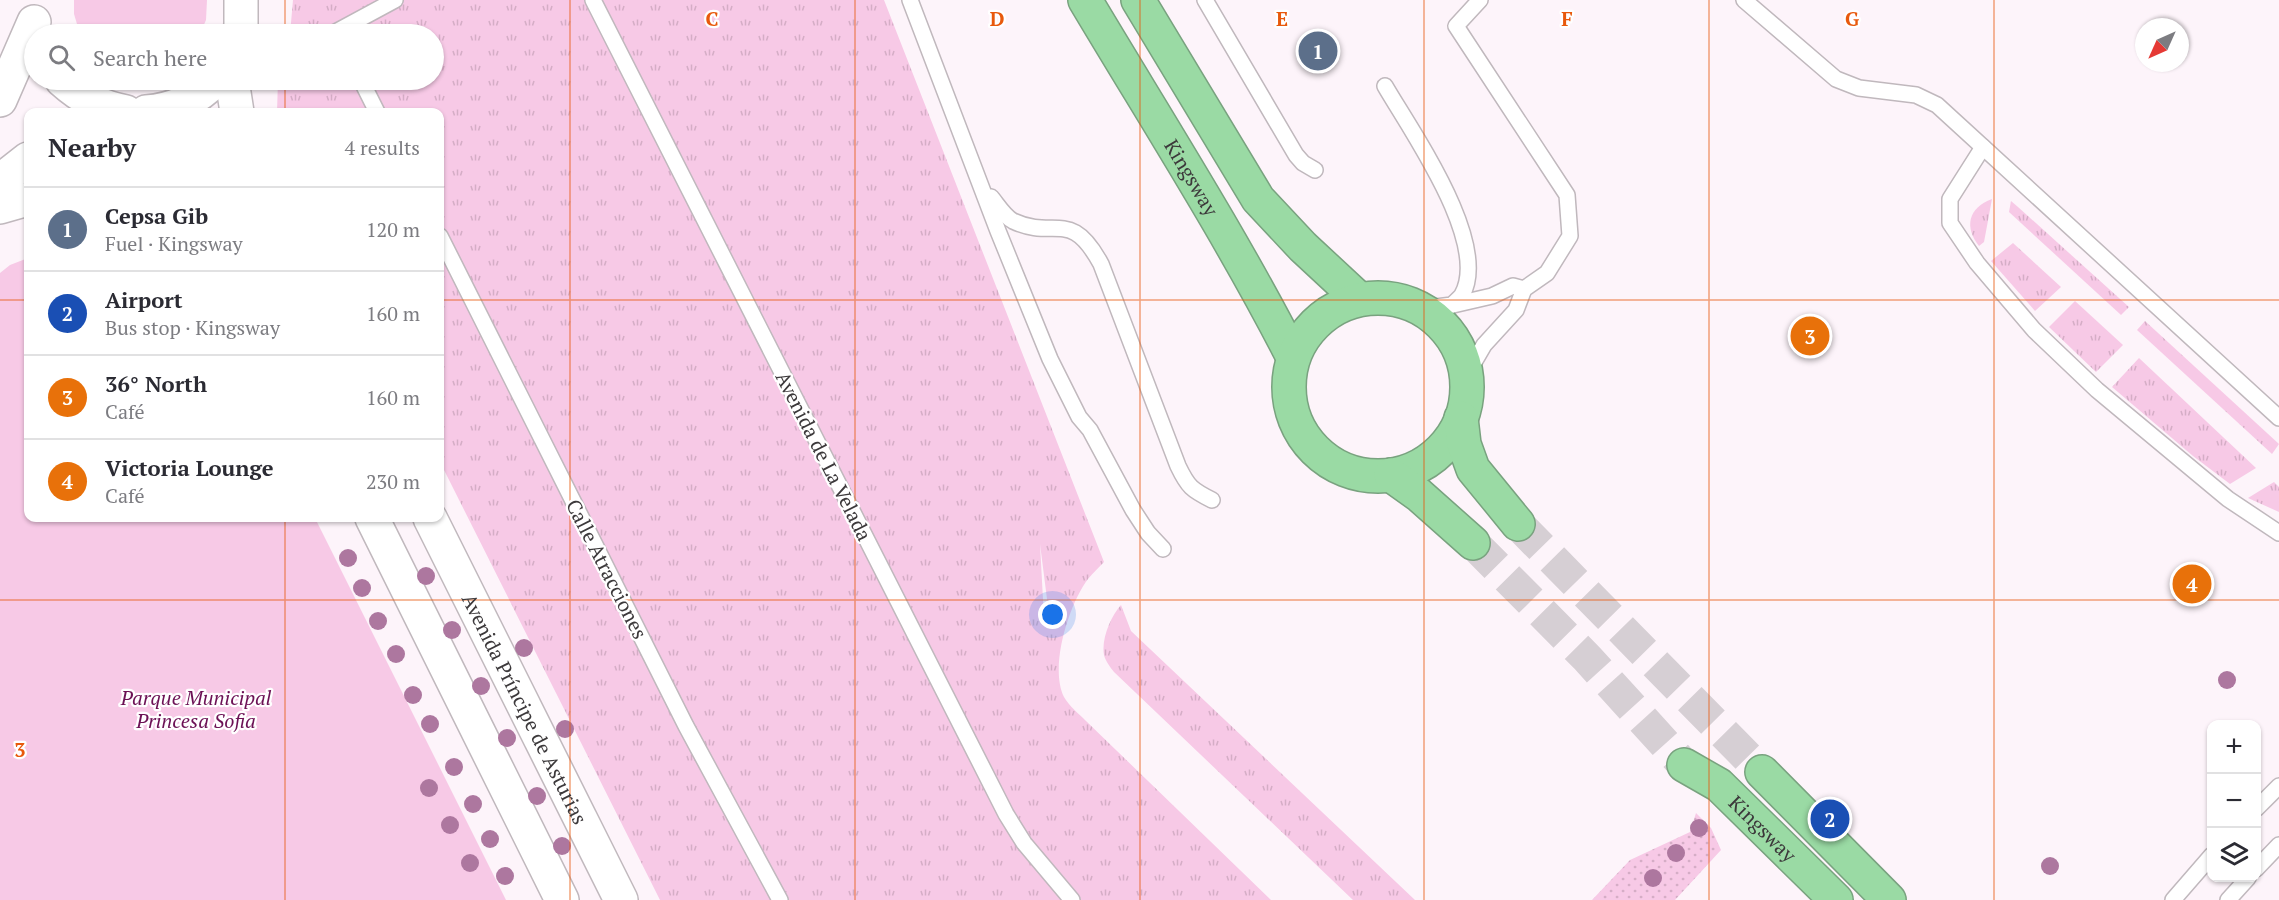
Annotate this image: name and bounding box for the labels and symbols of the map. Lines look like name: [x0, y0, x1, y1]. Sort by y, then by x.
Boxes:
text: C: [705, 5, 719, 32]
text: D: [990, 5, 1004, 32]
text: E: [1276, 5, 1288, 32]
text: F: [1561, 5, 1573, 32]
text: G: [1845, 5, 1859, 32]
north arrow: [2135, 18, 2189, 72]
pin: 1: [1298, 28, 1338, 74]
street label: Kingsway: [1159, 134, 1226, 221]
pin: 3: [1790, 314, 1830, 358]
street label: Avenida de La Velada: [770, 367, 878, 545]
street label: Calle Atracciones: [560, 495, 654, 643]
pin: 4: [2172, 562, 2212, 606]
street label: Avenida Príncipe de Asturias: [456, 589, 594, 828]
your location: [1038, 600, 1067, 629]
park label: Parque Municipal Princesa Sofia: [120, 684, 272, 734]
text: 3: [14, 736, 26, 763]
street label: Kingsway: [1723, 789, 1803, 868]
pin: 2: [1810, 796, 1850, 842]

